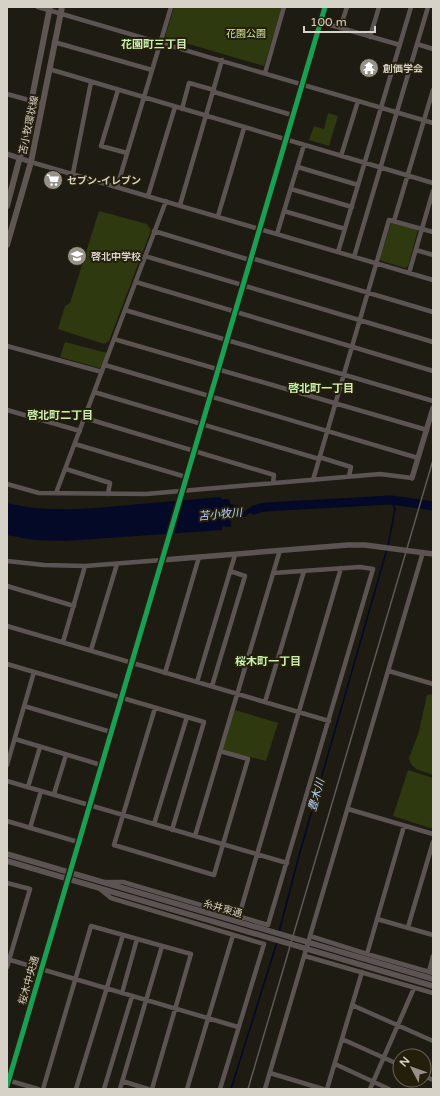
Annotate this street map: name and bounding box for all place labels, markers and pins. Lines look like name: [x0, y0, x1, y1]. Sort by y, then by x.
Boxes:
temple icon: 創価学会: [358, 57, 380, 79]
place label: 創価学会: [382, 63, 423, 75]
supermarket icon: セブン-イレブン: [42, 169, 64, 191]
place label: セブン-イレブン: [67, 175, 141, 187]
school or university icon: 啓北中学校: [66, 245, 88, 267]
place label: 啓北中学校: [91, 251, 141, 263]

